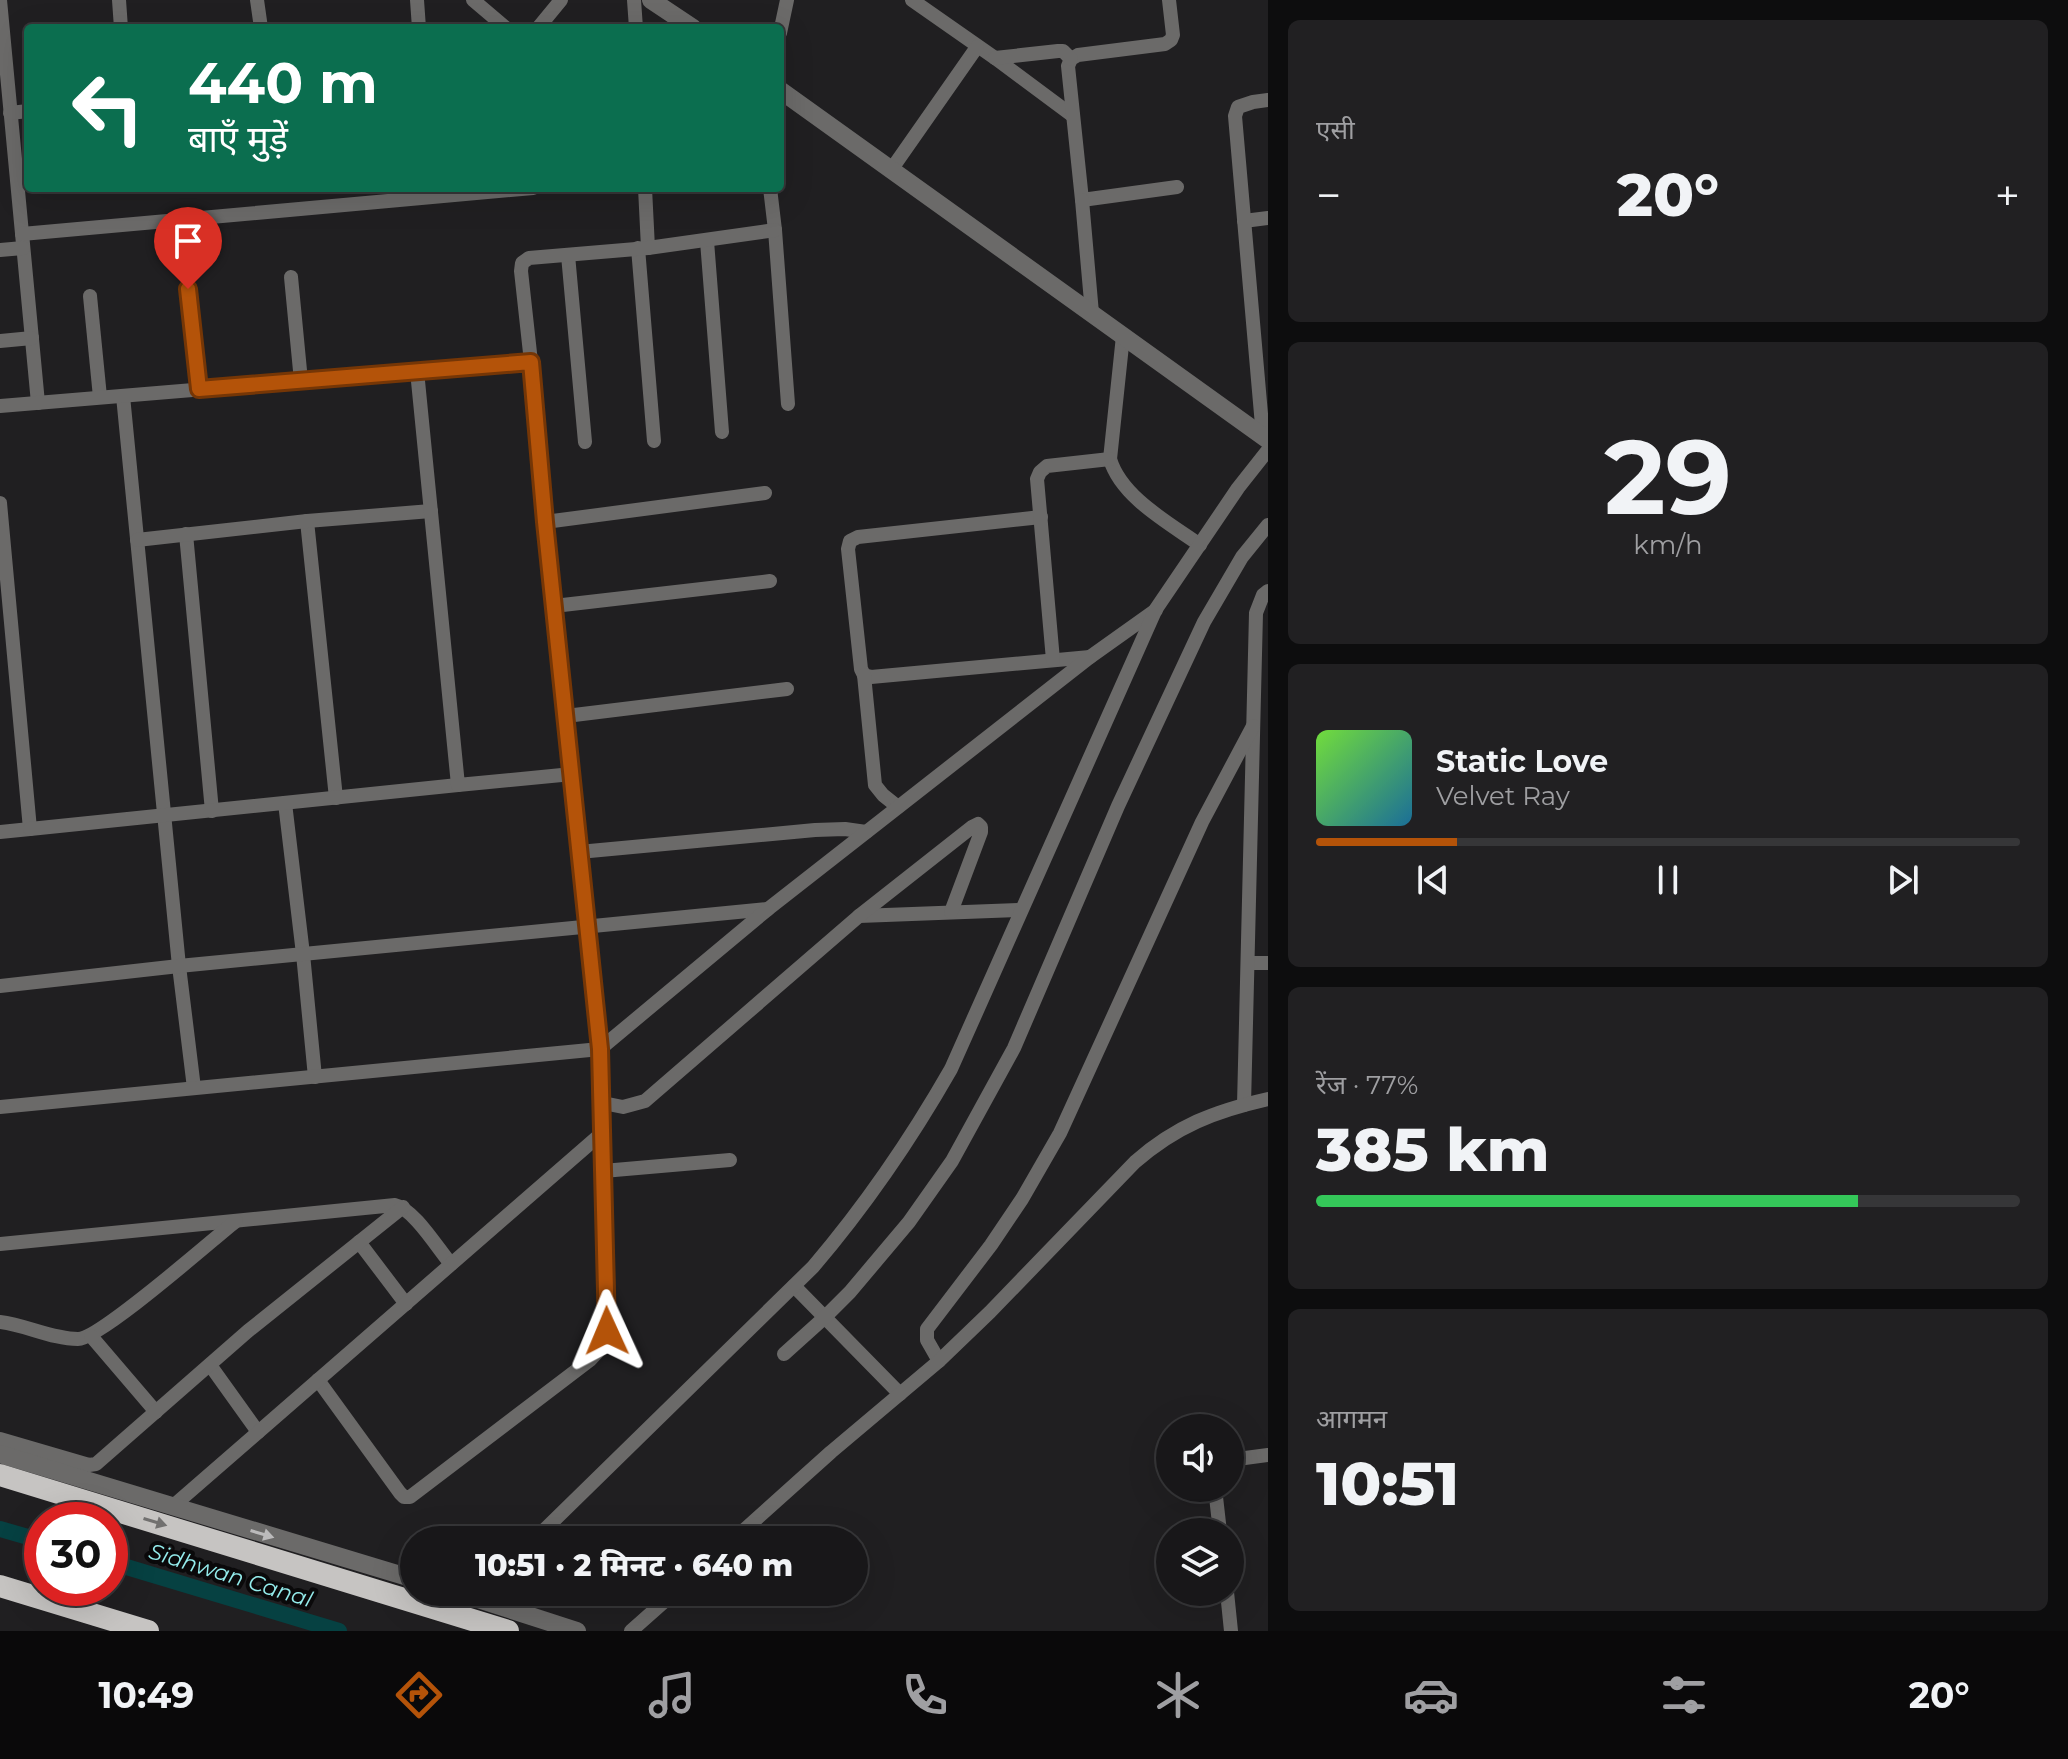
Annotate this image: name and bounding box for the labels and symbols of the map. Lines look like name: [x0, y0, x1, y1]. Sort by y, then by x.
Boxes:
pin: [154, 207, 222, 289]
position arrow: [565, 1289, 649, 1373]
speed limit sign: 30: [24, 1502, 128, 1606]
one-way arrow: [143, 1517, 167, 1529]
one-way arrow: [251, 1528, 275, 1541]
water label: Sidhwan Canal: [146, 1538, 316, 1613]

